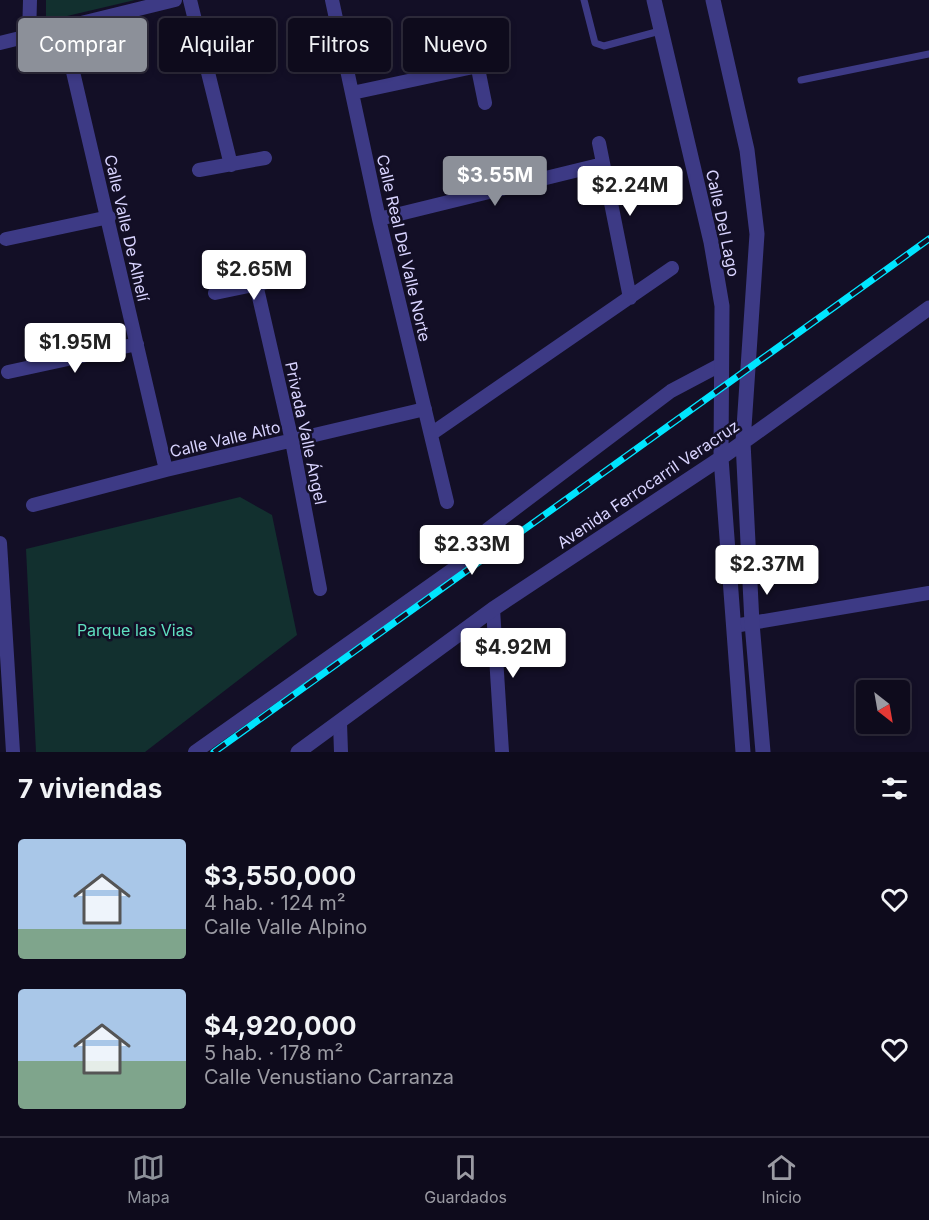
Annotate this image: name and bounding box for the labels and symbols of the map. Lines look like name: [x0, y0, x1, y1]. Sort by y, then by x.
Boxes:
street label: Calle Real Del Valle Norte: [373, 152, 435, 344]
street label: Calle Valle De Alhelí: [100, 153, 154, 303]
pin: $3.55M: [446, 156, 544, 207]
pin: $2.24M: [581, 166, 679, 217]
street label: Calle Del Lago: [702, 168, 744, 278]
pin: $2.65M: [205, 250, 303, 301]
pin: $1.95M: [26, 323, 124, 374]
street label: Privada Valle Ángel: [281, 360, 331, 506]
street label: Avenida Ferrocarril Veracruz: [553, 415, 743, 553]
street label: Calle Valle Alto: [168, 417, 282, 461]
pin: $2.33M: [423, 525, 521, 576]
pin: $2.37M: [718, 545, 816, 596]
park label: Parque las Vias: [77, 620, 193, 640]
pin: $4.92M: [464, 628, 562, 679]
north arrow: [856, 680, 910, 734]

